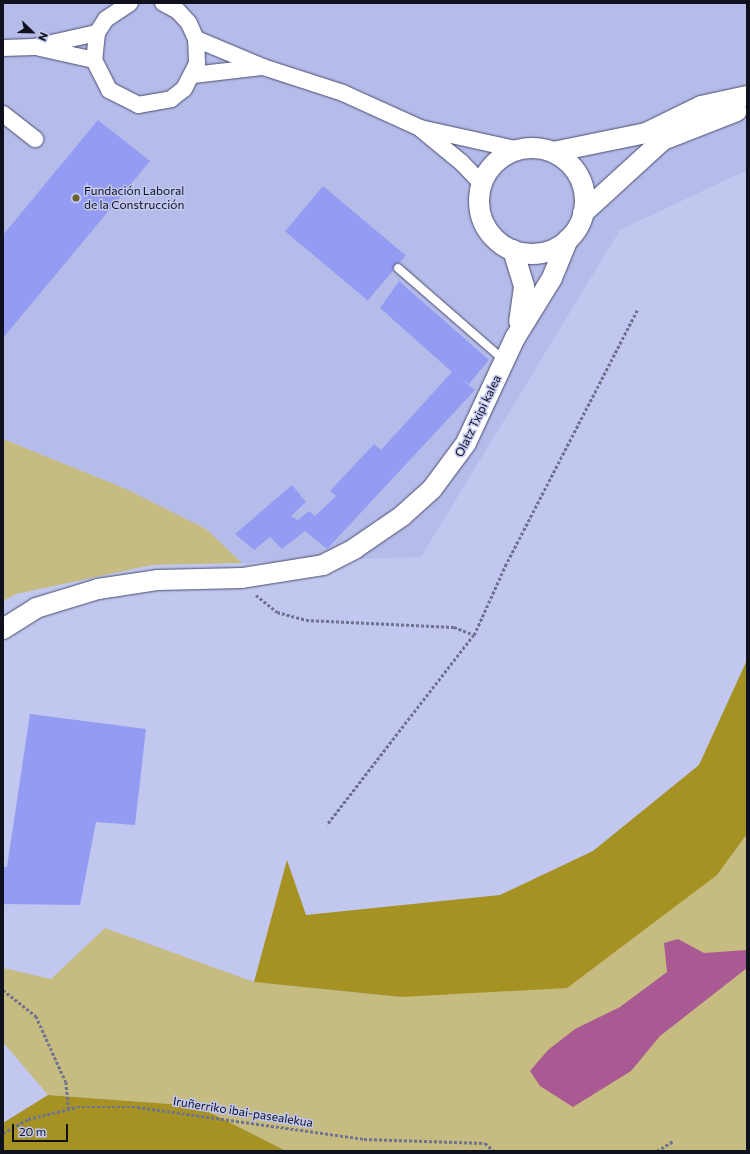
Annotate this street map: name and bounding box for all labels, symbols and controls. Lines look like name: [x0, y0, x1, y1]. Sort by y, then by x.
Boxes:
north arrow: [12, 12, 52, 52]
text: N: [36, 31, 51, 43]
place label: Fundación Laboral de la Construcción: [84, 184, 184, 212]
marker: Fundación Laboral de la Construcción: [71, 193, 81, 203]
street label: Olatz Txipi kalea: [452, 373, 504, 459]
street label: Iruñerriko ibai-pasealekua: [172, 1094, 314, 1130]
scale bar: [14, 1116, 70, 1142]
text: 20 m: [19, 1124, 46, 1138]

